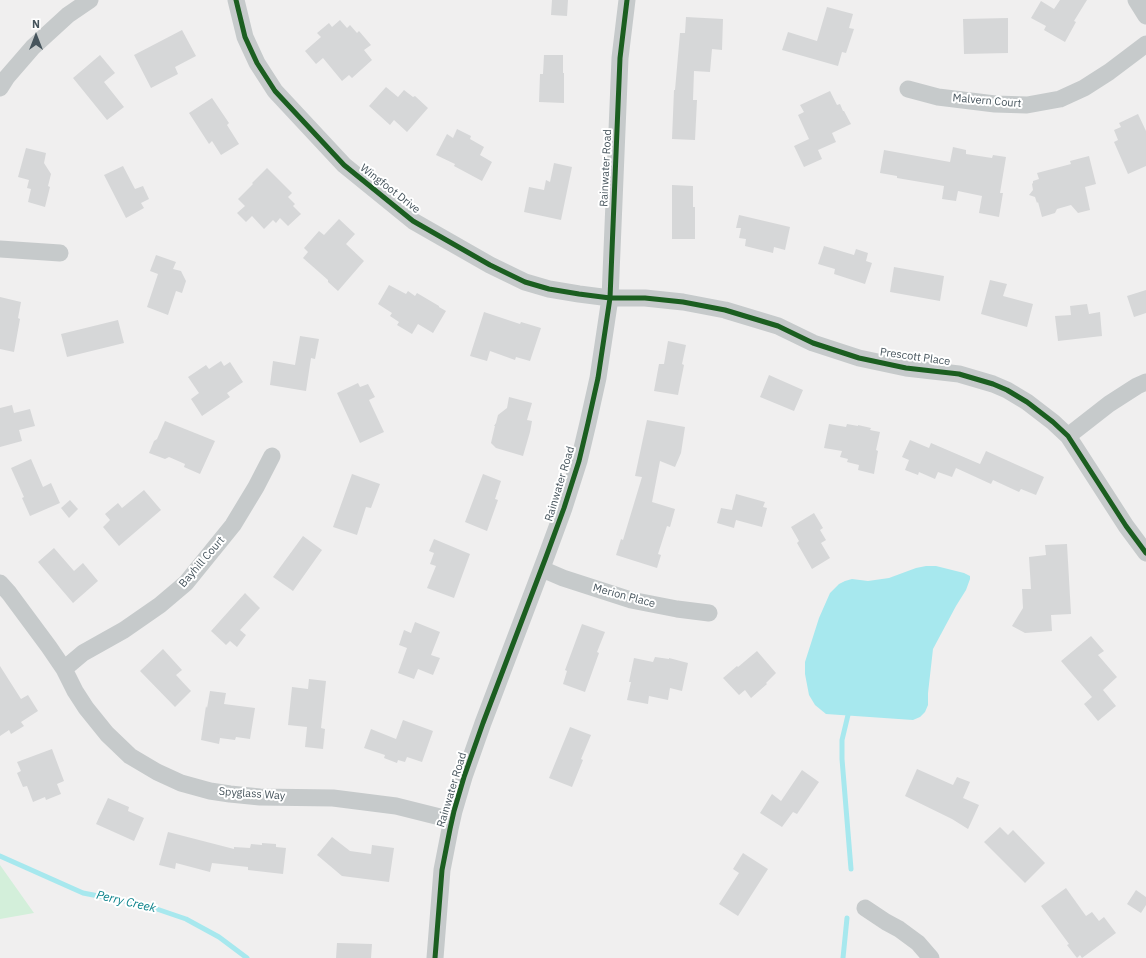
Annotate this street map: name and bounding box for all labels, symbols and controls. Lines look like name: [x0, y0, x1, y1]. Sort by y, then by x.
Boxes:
north arrow: [16, 16, 56, 56]
text: N: [32, 17, 40, 31]
street label: Malvern Court: [952, 91, 1022, 111]
street label: Rainwater Road: [597, 129, 615, 207]
street label: Wingfoot Drive: [357, 162, 423, 216]
street label: Prescott Place: [879, 346, 951, 368]
street label: Rainwater Road: [542, 445, 578, 523]
street label: Bayhill Court: [176, 534, 228, 590]
street label: Merion Place: [591, 581, 657, 611]
street label: Rainwater Road: [434, 751, 470, 829]
street label: Spyglass Way: [218, 785, 286, 803]
water label: Perry Creek: [95, 888, 157, 916]

